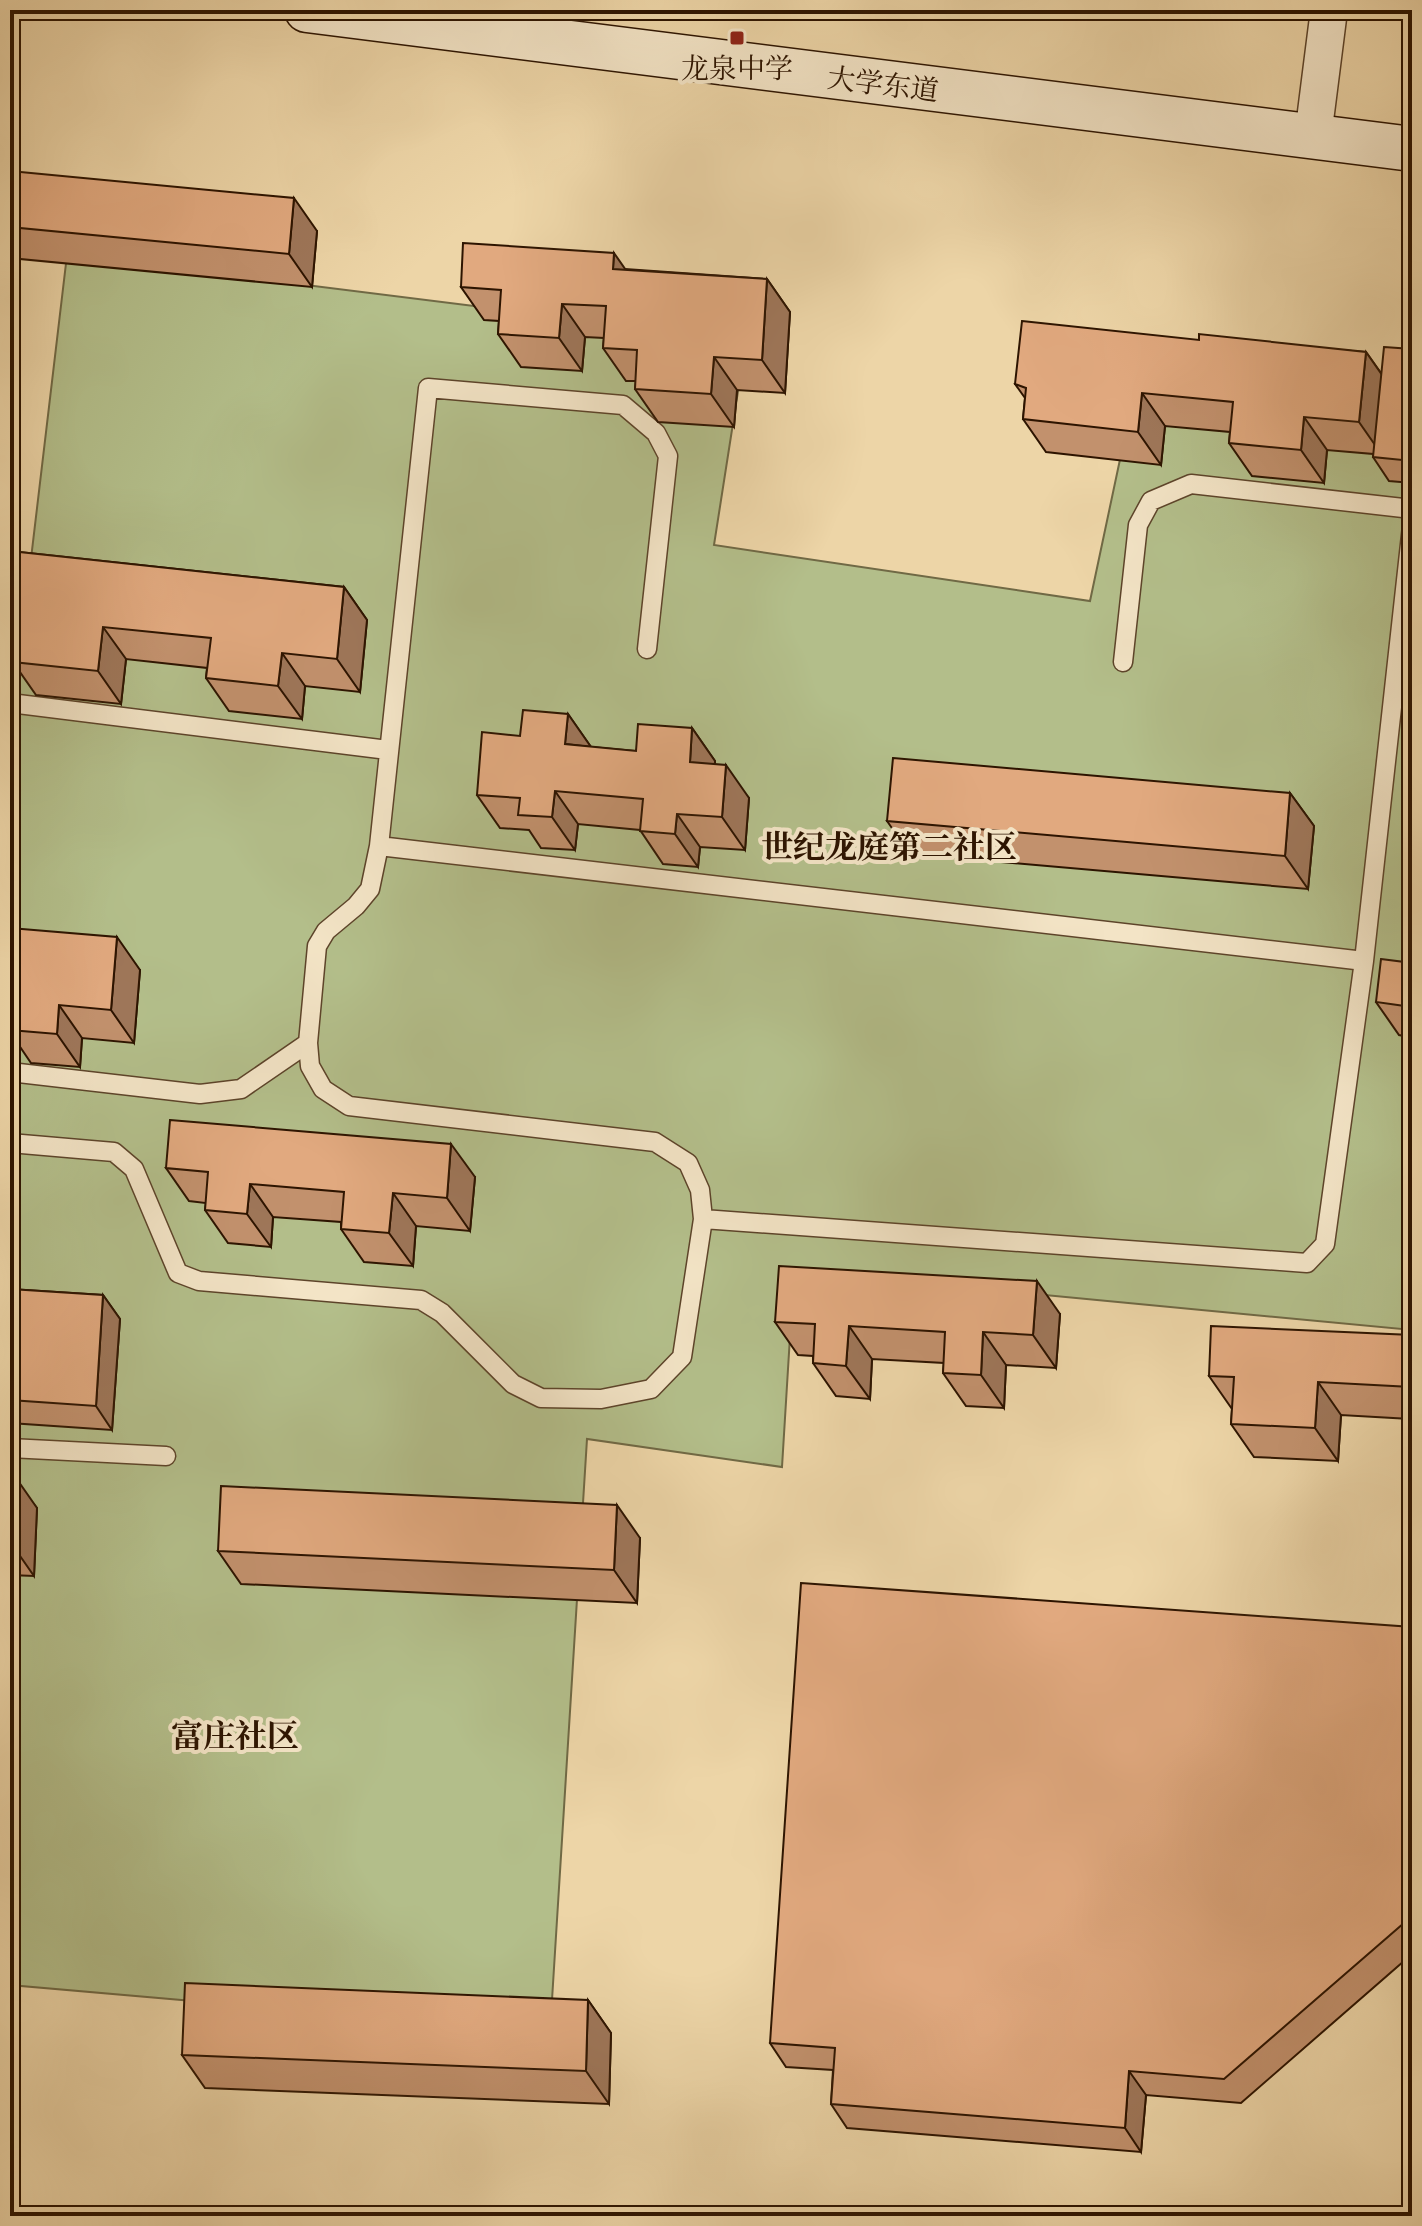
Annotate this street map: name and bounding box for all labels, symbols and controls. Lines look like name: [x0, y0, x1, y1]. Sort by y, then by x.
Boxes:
marker: 龙泉中学: [728, 29, 746, 47]
place label: 龙泉中学: [681, 52, 793, 87]
street label: 大学东道: [825, 61, 941, 110]
district label: 世纪龙庭第二社区: [761, 829, 1017, 869]
district label: 富庄社区: [171, 1718, 299, 1758]

